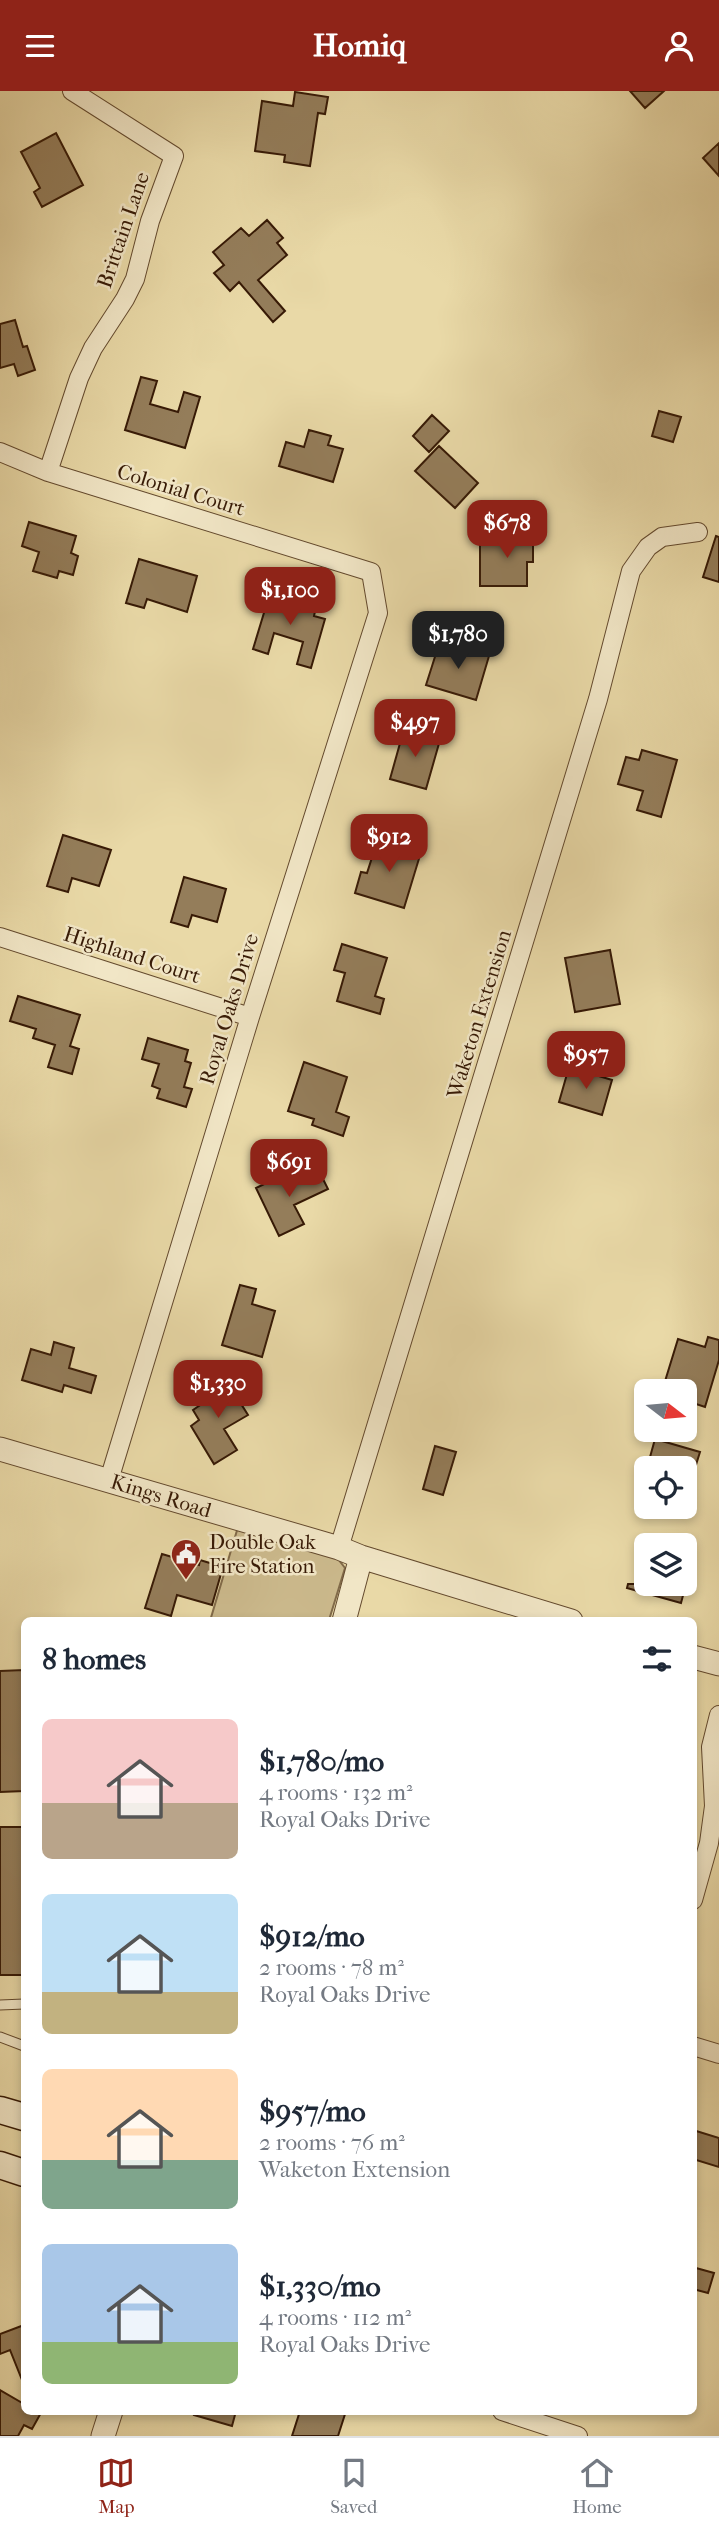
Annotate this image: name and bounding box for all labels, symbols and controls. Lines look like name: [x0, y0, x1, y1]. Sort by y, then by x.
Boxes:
icon: menu: [21, 27, 59, 65]
text: Homiq: [313, 27, 406, 64]
icon: person: [660, 27, 698, 65]
street label: Brittain Lane: [92, 169, 154, 291]
street label: Colonial Court: [114, 459, 248, 521]
pin: $678: [466, 501, 548, 560]
text: $678: [483, 509, 531, 536]
pin: $1,100: [233, 567, 347, 627]
text: $1,100: [260, 576, 320, 603]
pin: $1,780: [401, 611, 515, 671]
text: $1,780: [428, 620, 488, 647]
pin: $497: [374, 699, 456, 759]
text: $497: [390, 708, 440, 735]
pin: $912: [348, 815, 430, 874]
text: $912: [367, 823, 411, 850]
street label: Highland Court: [61, 922, 204, 989]
street label: Waketon Extension: [442, 927, 516, 1102]
street label: Royal Oaks Drive: [195, 931, 263, 1087]
pin: $957: [545, 1031, 627, 1091]
text: $957: [563, 1040, 609, 1067]
pin: $691: [248, 1139, 330, 1199]
text: $691: [266, 1148, 312, 1175]
pin: $1,330: [161, 1361, 275, 1420]
text: $1,330: [189, 1369, 247, 1396]
north arrow: [634, 1379, 696, 1442]
map controls: [634, 1379, 697, 1596]
button: locate: [634, 1456, 697, 1519]
street label: Kings Road: [108, 1469, 215, 1523]
place label: Double Oak Fire Station: [209, 1530, 316, 1578]
button: layers: [634, 1533, 697, 1596]
public building icon: Double Oak Fire Station: [169, 1537, 203, 1581]
icon: filters: [638, 1640, 676, 1678]
text: 8 homes: [42, 1642, 146, 1677]
text: $1,780/mo: [259, 1744, 384, 1779]
icon: home: [98, 1747, 182, 1831]
text: 4 rooms · 132 m²: [259, 1779, 413, 1806]
text: Royal Oaks Drive: [259, 1806, 430, 1833]
text: $912/mo: [259, 1919, 365, 1954]
icon: home: [98, 1922, 182, 2006]
text: 2 rooms · 78 m²: [259, 1954, 404, 1981]
text: Royal Oaks Drive: [259, 1981, 430, 2008]
text: $957/mo: [259, 2094, 366, 2129]
icon: home: [98, 2097, 182, 2181]
text: 2 rooms · 76 m²: [259, 2129, 405, 2156]
text: Waketon Extension: [259, 2156, 450, 2183]
text: $1,330/mo: [259, 2269, 381, 2304]
icon: home: [98, 2272, 182, 2356]
text: 4 rooms · 112 m²: [259, 2304, 411, 2331]
text: Royal Oaks Drive: [259, 2331, 430, 2358]
tab: Map: [97, 2454, 135, 2518]
tab: Saved: [330, 2454, 377, 2518]
tab: Home: [572, 2454, 622, 2518]

